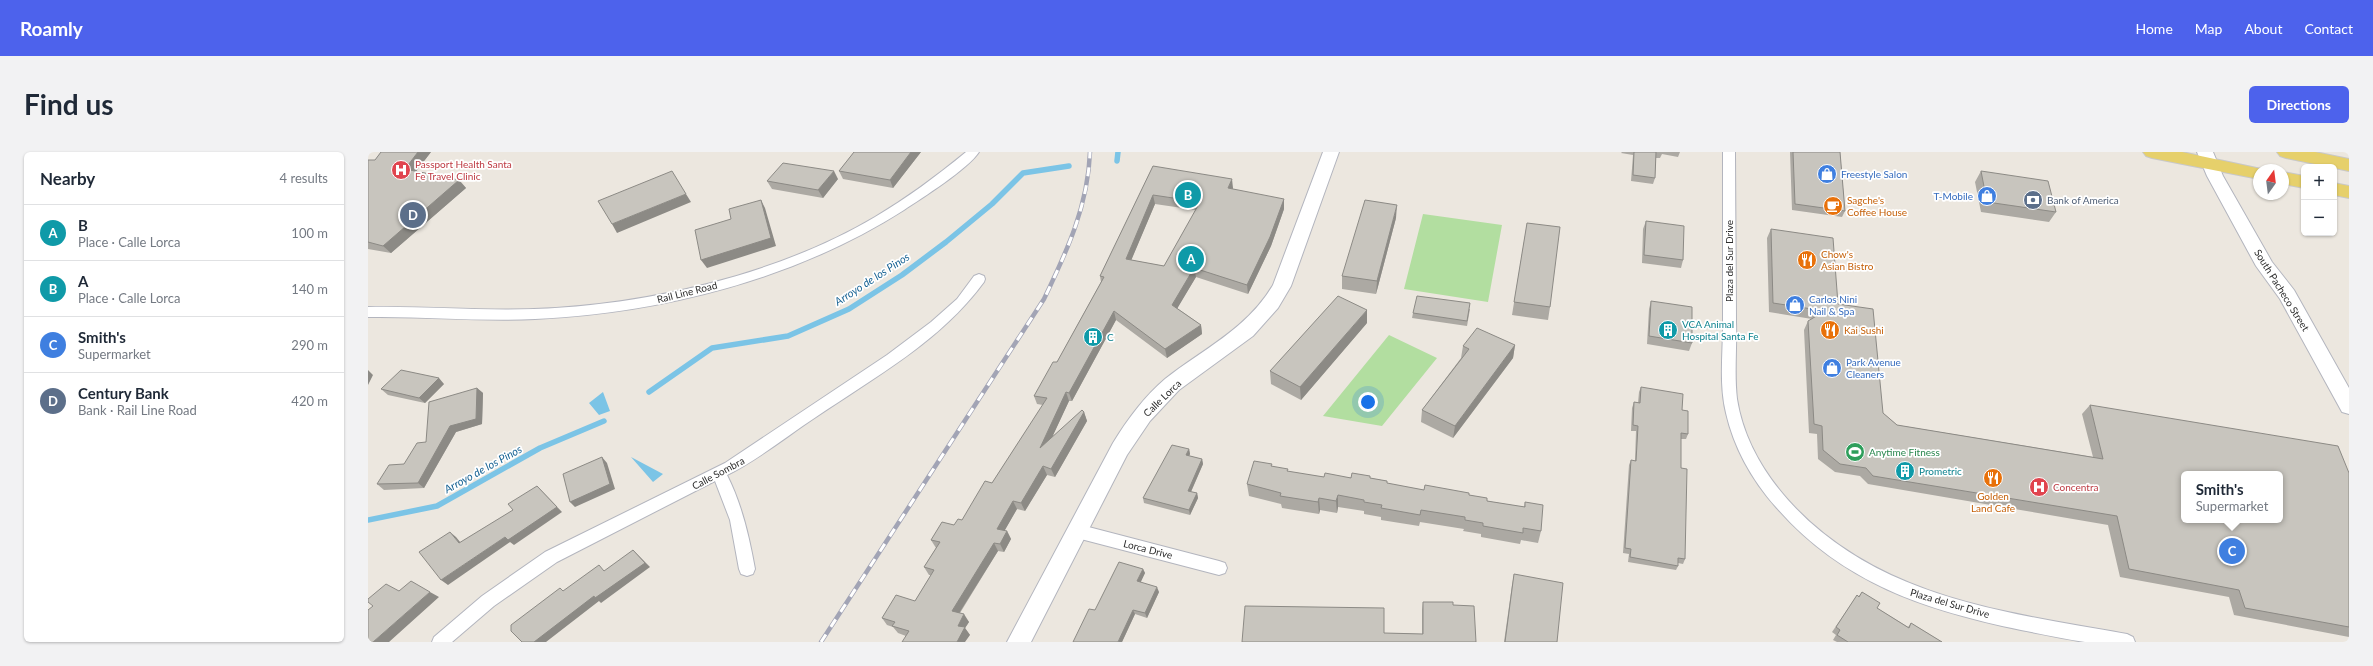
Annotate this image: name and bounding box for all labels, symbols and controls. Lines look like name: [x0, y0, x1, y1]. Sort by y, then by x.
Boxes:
text: Roamly: [20, 17, 83, 40]
text: Home: [2135, 20, 2173, 37]
text: Map: [2195, 20, 2222, 37]
text: About: [2244, 20, 2282, 37]
text: Contact: [2304, 20, 2353, 37]
button: Directions: [2249, 86, 2349, 123]
text: Find us: [24, 87, 114, 121]
place label: Passport Health Santa Fe Travel Clinic: [415, 158, 512, 182]
hospital icon: Passport Health Santa Fe Travel Clinic: [390, 159, 412, 181]
shop icon: Freestyle Salon: [1816, 163, 1838, 185]
north arrow: [2253, 164, 2289, 200]
map controls: [2301, 164, 2337, 236]
button: +: [2301, 164, 2337, 200]
text: Nearby: [40, 168, 95, 189]
place label: Freestyle Salon: [1841, 168, 1907, 180]
text: 4 results: [280, 170, 328, 186]
pin: B: [1175, 180, 1201, 210]
shop icon: T-Mobile: [1976, 185, 1998, 207]
bank icon: Bank of America: [2022, 189, 2044, 211]
place label: T-Mobile: [1934, 190, 1973, 202]
place label: Sagche's Coffee House: [1847, 194, 1907, 218]
place label: Bank of America: [2047, 194, 2119, 206]
cafe icon: Sagche's Coffee House: [1822, 195, 1844, 217]
pin: D: [400, 200, 426, 230]
button: −: [2301, 200, 2337, 236]
text: B: [78, 216, 88, 234]
street label: Plaza del Sur Drive: [1723, 220, 1735, 302]
text: A: [48, 225, 58, 241]
text: 100 m: [291, 225, 328, 241]
text: Place · Calle Lorca: [78, 234, 180, 250]
pin: A: [1178, 244, 1204, 274]
street label: South Pacheco Street: [2252, 247, 2312, 333]
place label: Chow's Asian Bistro: [1821, 248, 1874, 272]
water label: Arroyo de los Pinos: [831, 249, 912, 308]
restaurant icon: Chow's Asian Bistro: [1796, 249, 1818, 271]
text: A: [78, 272, 88, 290]
street label: Rail Line Road: [656, 279, 718, 305]
text: B: [49, 281, 57, 297]
text: 140 m: [291, 281, 328, 297]
text: Place · Calle Lorca: [78, 290, 180, 306]
place label: Carlos Nini Nail & Spa: [1809, 293, 1857, 317]
shop icon: Carlos Nini Nail & Spa: [1784, 294, 1806, 316]
place label: VCA Animal Hospital Santa Fe: [1682, 318, 1758, 342]
building icon: VCA Animal Hospital Santa Fe: [1657, 319, 1679, 341]
restaurant icon: Kai Sushi: [1819, 319, 1841, 341]
place label: Kai Sushi: [1844, 324, 1884, 336]
building icon: C: [1082, 326, 1104, 348]
text: Smith's: [78, 328, 126, 346]
place label: C: [1107, 331, 1114, 343]
text: C: [49, 337, 57, 353]
text: 290 m: [291, 337, 328, 353]
text: Supermarket: [78, 346, 151, 362]
place label: Park Avenue Cleaners: [1846, 356, 1901, 380]
shop icon: Park Avenue Cleaners: [1821, 357, 1843, 379]
street label: Calle Lorca: [1141, 377, 1183, 419]
text: Century Bank: [78, 384, 169, 402]
your location: [1358, 392, 1378, 412]
text: D: [48, 393, 58, 409]
text: 420 m: [291, 393, 328, 409]
text: Bank · Rail Line Road: [78, 402, 197, 418]
sports icon: Anytime Fitness: [1844, 441, 1866, 463]
water label: Arroyo de los Pinos: [441, 442, 524, 496]
place label: Anytime Fitness: [1869, 446, 1940, 458]
street label: Calle Sombra: [690, 454, 746, 492]
building icon: Prometric: [1894, 460, 1916, 482]
place label: Prometric: [1919, 465, 1962, 477]
restaurant icon: Golden Land Cafe: [1982, 467, 2004, 489]
popup: [2181, 471, 2283, 523]
hospital icon: Concentra: [2028, 476, 2050, 498]
text: Smith's: [2196, 480, 2244, 498]
place label: Concentra: [2053, 481, 2098, 493]
place label: Golden Land Cafe: [1971, 490, 2015, 514]
text: Supermarket: [2196, 498, 2268, 514]
pin: C: [2219, 536, 2245, 566]
street label: Lorca Drive: [1122, 537, 1174, 561]
street label: Plaza del Sur Drive: [1909, 586, 1991, 620]

